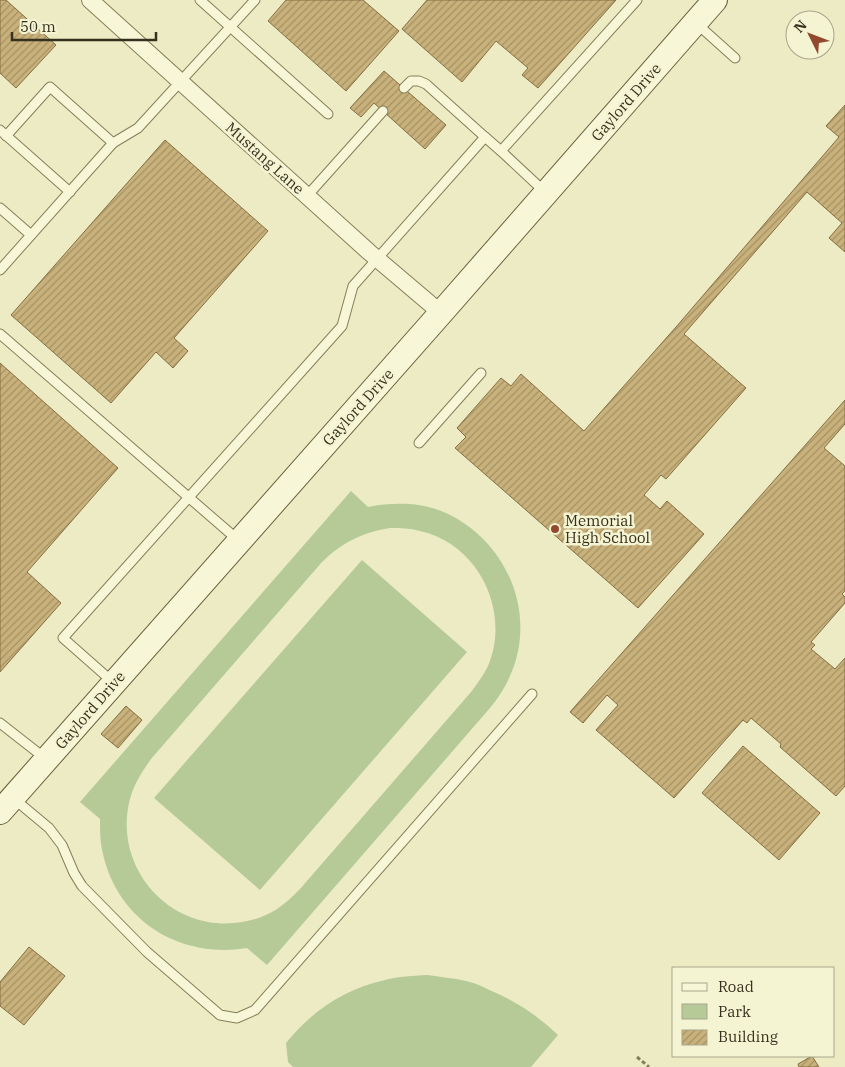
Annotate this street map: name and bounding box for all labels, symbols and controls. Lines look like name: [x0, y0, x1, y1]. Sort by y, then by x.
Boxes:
scale bar: [12, 10, 156, 42]
north arrow: [785, 10, 835, 60]
text: N: [790, 16, 811, 36]
text: 50 m: [20, 17, 56, 36]
street label: Gaylord Drive: [587, 59, 665, 145]
street label: Mustang Lane: [222, 118, 308, 198]
street label: Gaylord Drive: [318, 365, 398, 449]
place label: Memorial High School: [565, 511, 650, 547]
marker: Memorial High School: [549, 523, 561, 535]
street label: Gaylord Drive: [51, 667, 129, 753]
legend: [672, 967, 835, 1057]
text: Road: [718, 977, 754, 996]
text: Park: [718, 1002, 751, 1021]
text: Building: [718, 1027, 778, 1046]

